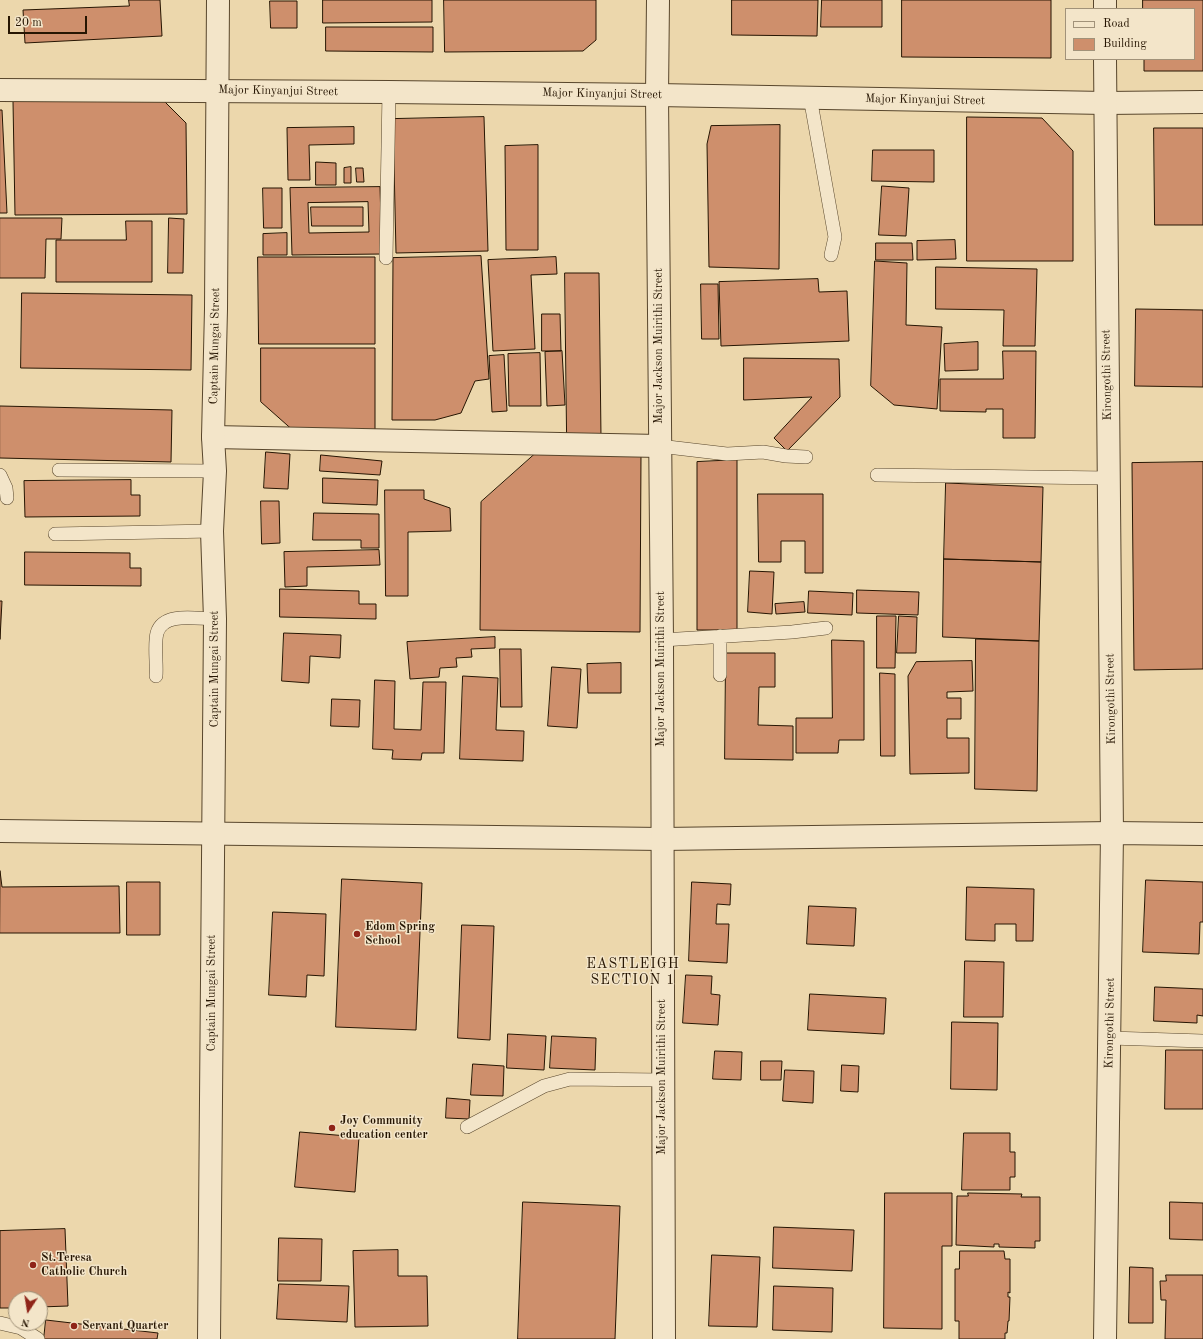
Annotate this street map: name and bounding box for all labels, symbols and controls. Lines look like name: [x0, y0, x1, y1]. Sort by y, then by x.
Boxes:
scale bar: [10, 8, 89, 34]
legend: [1065, 8, 1195, 60]
text: 20 m: [15, 17, 42, 29]
text: Road: [1103, 18, 1130, 30]
text: Building: [1103, 38, 1147, 50]
street label: Major Kinyanjui Street: [218, 83, 338, 99]
street label: Major Kinyanjui Street: [542, 86, 662, 102]
street label: Major Kinyanjui Street: [865, 92, 985, 108]
street label: Major Jackson Muirithi Street: [652, 268, 666, 424]
street label: Captain Mungai Street: [207, 287, 223, 405]
street label: Kirongothi Street: [1099, 329, 1115, 421]
street label: Major Jackson Muirithi Street: [654, 591, 668, 747]
street label: Captain Mungai Street: [208, 610, 222, 728]
street label: Kirongothi Street: [1103, 653, 1119, 745]
place label: Edom Spring School: [365, 920, 435, 948]
marker: Edom Spring School: [352, 929, 362, 939]
street label: Captain Mungai Street: [205, 934, 219, 1052]
district label: EASTLEIGH SECTION 1: [586, 956, 680, 988]
street label: Kirongothi Street: [1102, 977, 1118, 1069]
street label: Major Jackson Muirithi Street: [655, 999, 669, 1155]
place label: Joy Community education center: [340, 1114, 428, 1142]
marker: Joy Community education center: [327, 1123, 337, 1133]
place label: St.Teresa Catholic Church: [41, 1251, 127, 1279]
marker: St.Teresa Catholic Church: [28, 1260, 38, 1270]
north arrow: [8, 1291, 48, 1331]
text: N: [20, 1316, 31, 1329]
place label: Servant Quarter: [82, 1319, 168, 1333]
marker: Servant Quarter: [69, 1321, 79, 1331]

